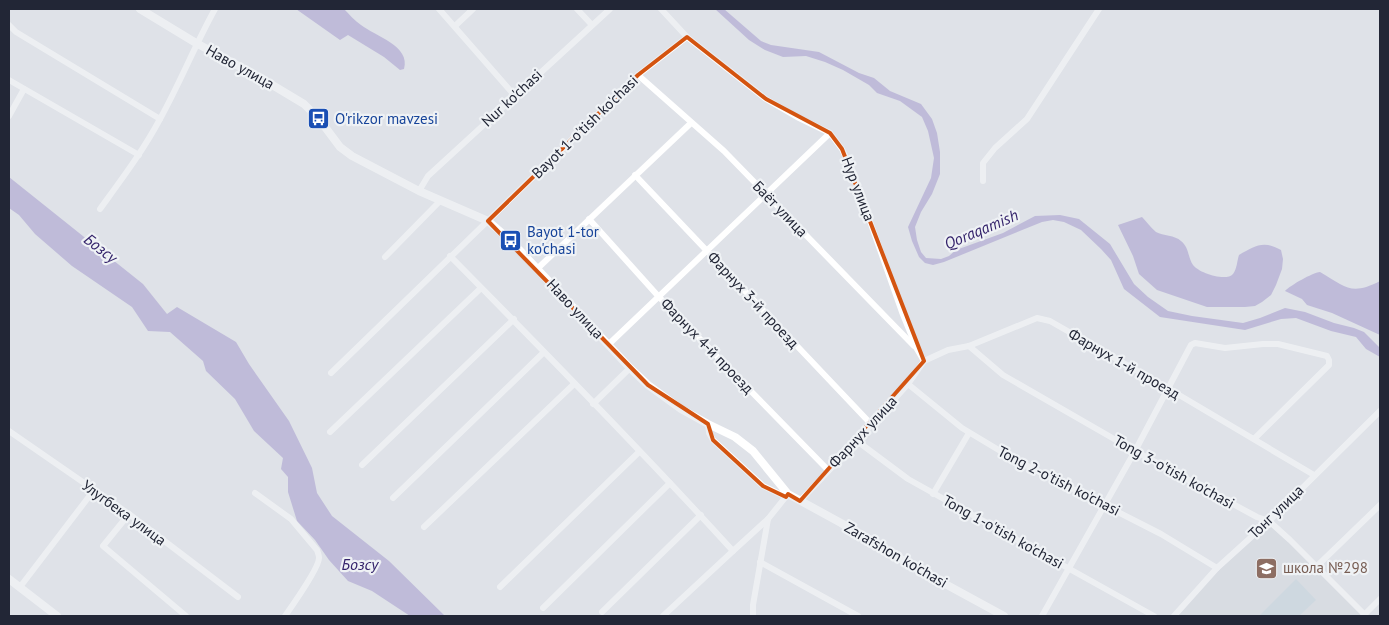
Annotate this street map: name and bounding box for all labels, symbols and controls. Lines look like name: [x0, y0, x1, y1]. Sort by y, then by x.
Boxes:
street label: Наво улица: [203, 40, 278, 93]
street label: Nur ko'chasi: [477, 65, 546, 131]
street label: Bayot 1-o'tish ko'chasi: [527, 71, 642, 182]
bus stop icon: O'rikzor mavzesi: [307, 107, 331, 131]
place label: O'rikzor mavzesi: [335, 109, 438, 128]
street label: Нур улица: [838, 154, 879, 224]
street label: Баёт улица: [749, 177, 812, 241]
water label: Qoraqamish: [941, 204, 1021, 254]
place label: Bayot 1-tor ko'chasi: [527, 222, 599, 258]
water label: Бозсу: [80, 229, 122, 268]
bus stop icon: Bayot 1-tor ko'chasi: [499, 229, 523, 253]
street label: Фарнух 3-й проезд: [703, 247, 803, 352]
street label: Наво улица: [543, 275, 608, 343]
street label: Фарнух 4-й проезд: [657, 294, 758, 398]
street label: Фарнух 1-й проезд: [1065, 324, 1184, 403]
street label: Фарнух улица: [824, 392, 901, 472]
street label: Tong 3-o'tish ko'chasi: [1111, 430, 1238, 513]
street label: Tong 2-o'tish ko'chasi: [995, 441, 1124, 520]
street label: Улугбека улица: [78, 476, 170, 550]
street label: Тонг улица: [1244, 481, 1307, 543]
street label: Tong 1-o'tish ko'chasi: [940, 490, 1067, 573]
street label: Zarafshon ko'chasi: [841, 517, 951, 592]
water label: Бозсу: [342, 554, 379, 574]
school or university icon: школа №298: [1255, 556, 1279, 580]
place label: школа №298: [1283, 558, 1368, 577]

